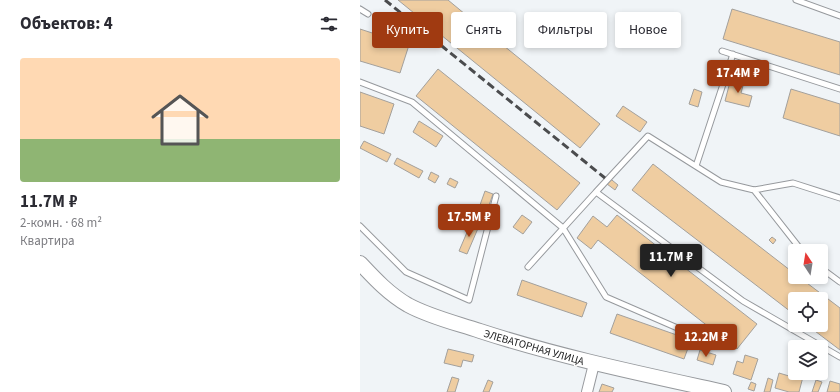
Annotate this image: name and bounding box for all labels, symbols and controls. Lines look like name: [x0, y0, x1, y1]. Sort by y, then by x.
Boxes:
text: Объектов: 4: [20, 12, 113, 36]
chip: Купить: [372, 12, 443, 48]
chip: Снять: [451, 12, 516, 48]
chip: Фильтры: [524, 12, 607, 48]
chip: Новое: [615, 12, 681, 48]
icon: filters: [318, 13, 340, 35]
pin: 17.4M ₽: [701, 60, 775, 94]
text: 17.4M ₽: [716, 64, 760, 82]
icon: home: [144, 84, 216, 156]
text: 11.7M ₽: [20, 190, 77, 214]
pin: 17.5M ₽: [432, 204, 506, 238]
text: 17.5M ₽: [447, 208, 491, 226]
text: 2-комн. · 68 m²: [20, 214, 102, 232]
text: Квартира: [20, 232, 75, 250]
pin: 11.7M ₽: [634, 244, 708, 278]
north arrow: [788, 244, 828, 284]
map controls: [788, 244, 828, 380]
text: 11.7M ₽: [649, 248, 693, 266]
button: locate: [788, 292, 828, 332]
pin: 12.2M ₽: [669, 324, 743, 358]
street label: ЭЛЕВАТОРНАЯ УЛИЦА: [482, 326, 586, 369]
text: 12.2M ₽: [684, 328, 728, 346]
button: layers: [788, 340, 828, 380]

